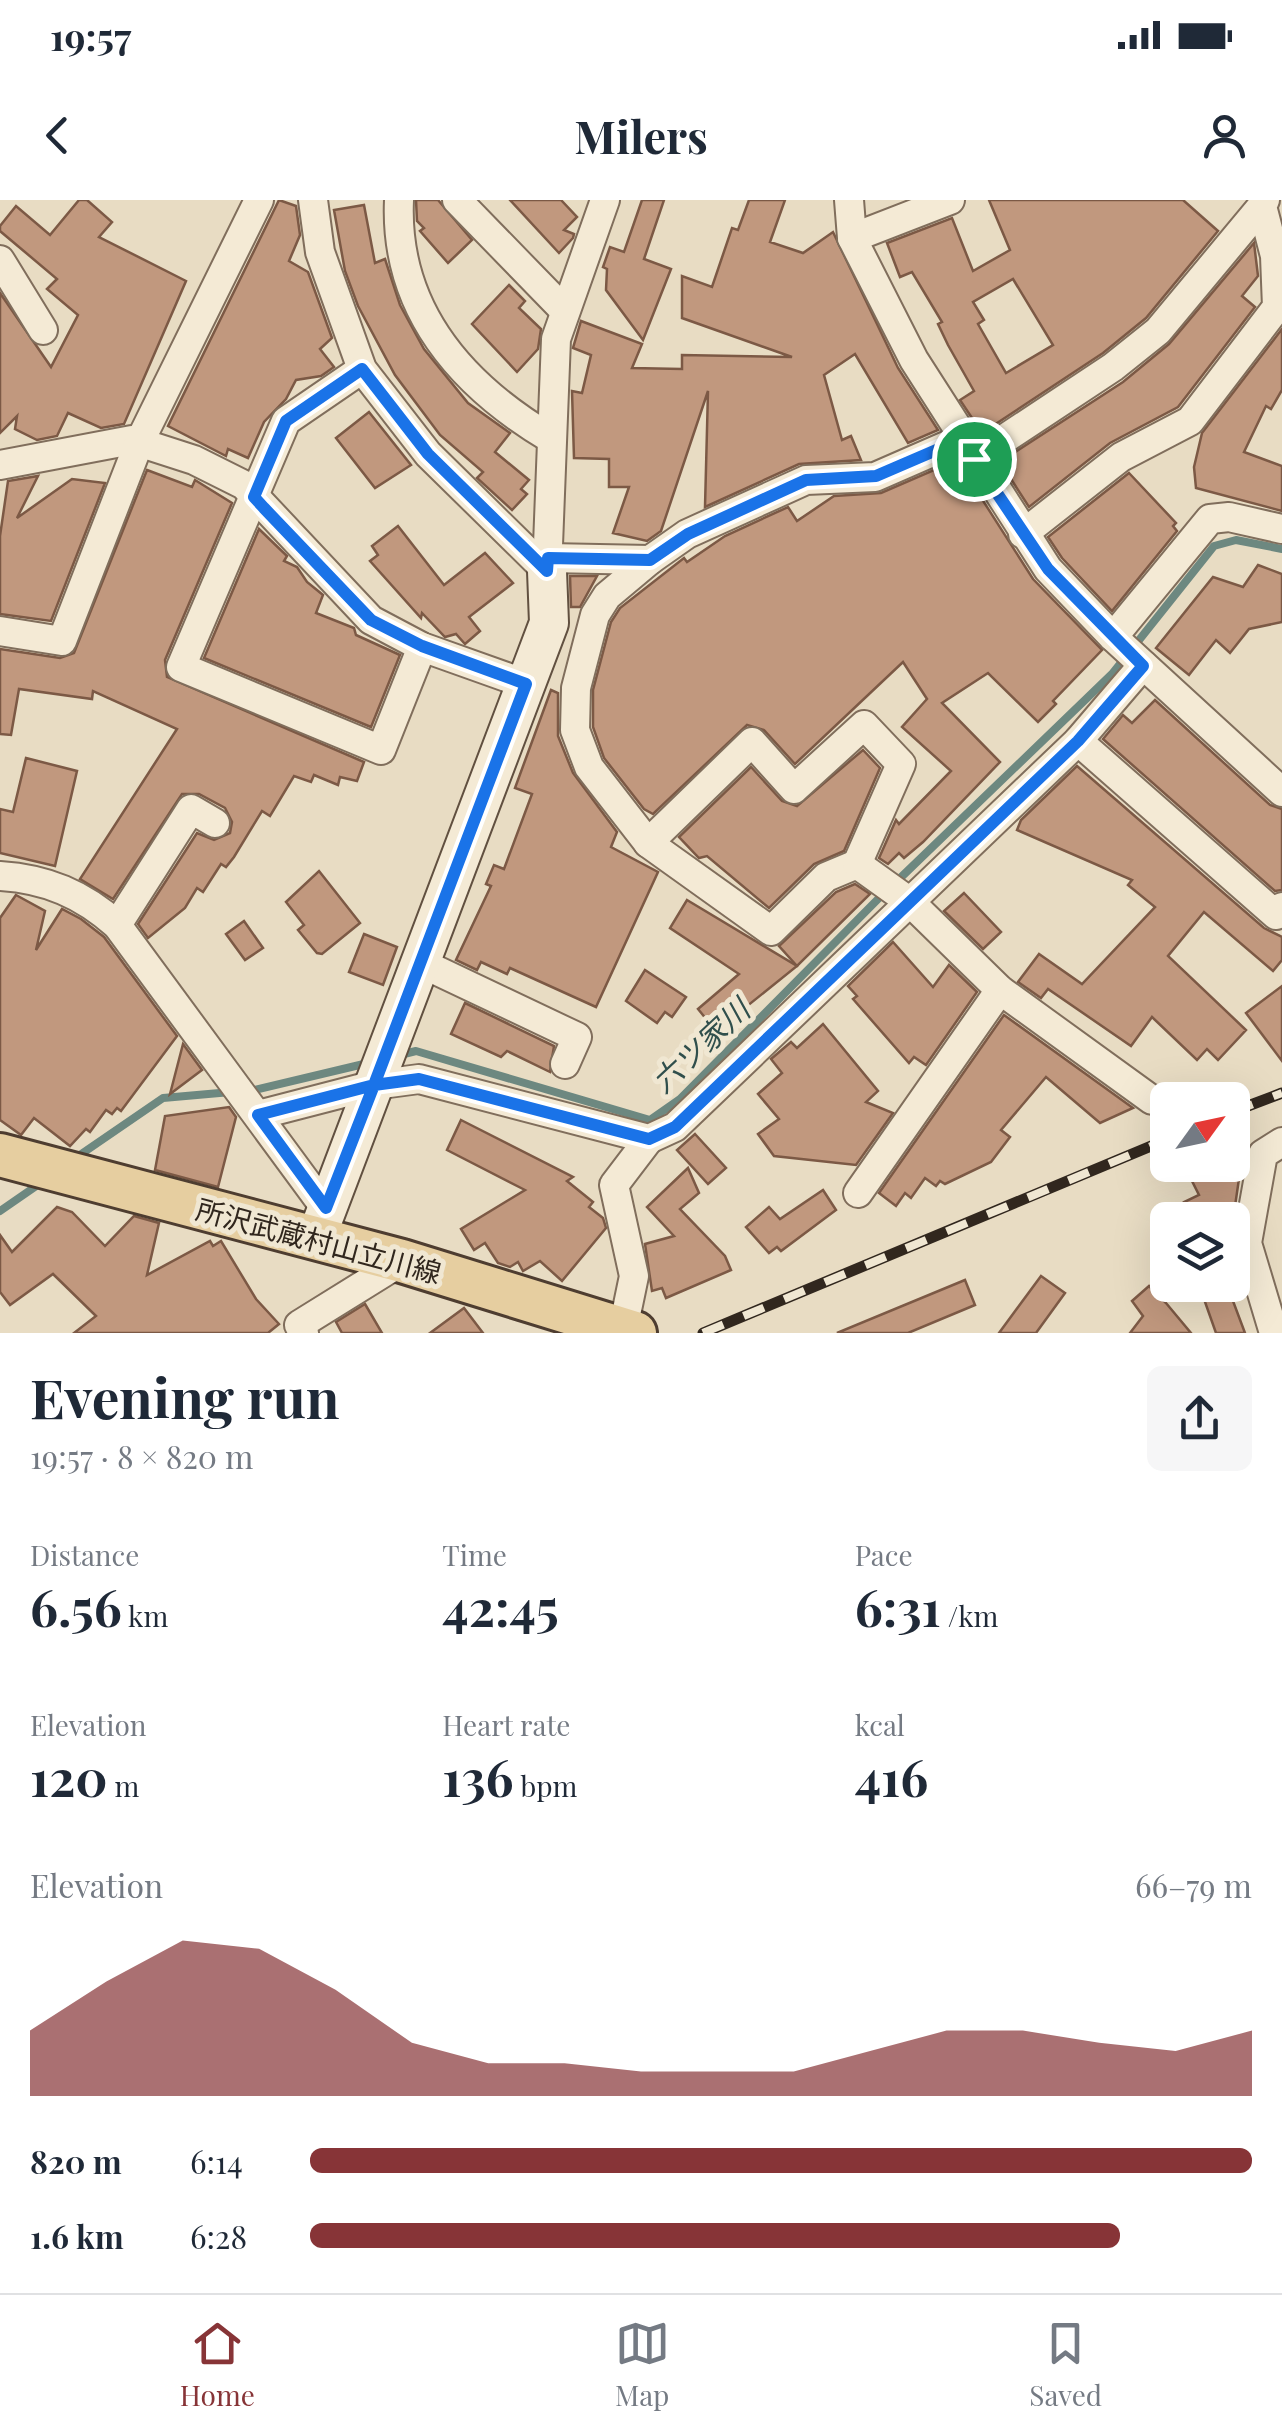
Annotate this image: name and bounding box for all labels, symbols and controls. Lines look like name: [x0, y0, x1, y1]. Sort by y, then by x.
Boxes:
text: 19:57: [50, 10, 131, 61]
text: Milers: [574, 105, 708, 165]
icon: back: [30, 108, 85, 163]
icon: person: [1197, 108, 1252, 163]
pin: [932, 417, 1017, 502]
icon: arrive: [947, 432, 1002, 487]
water label: 六ツ家川: [642, 987, 760, 1101]
north arrow: [1150, 1082, 1250, 1182]
map controls: [1150, 1082, 1250, 1302]
street label: 所沢武蔵村山立川線: [192, 1190, 446, 1290]
button: layers: [1150, 1202, 1250, 1302]
text: Evening run: [30, 1359, 340, 1433]
button: share: [1147, 1366, 1252, 1471]
text: 19:57 · 8 × 820 m: [30, 1434, 253, 1477]
text: Distance: [30, 1536, 139, 1573]
text: Time: [442, 1536, 507, 1573]
text: Pace: [855, 1536, 913, 1573]
text: 6.56: [30, 1573, 122, 1640]
text: 42:45: [442, 1573, 559, 1640]
text: 6:31: [855, 1573, 941, 1640]
text: km: [122, 1597, 168, 1634]
text: /km: [941, 1597, 998, 1634]
text: Elevation: [30, 1706, 146, 1743]
text: Heart rate: [442, 1706, 571, 1743]
text: kcal: [855, 1706, 905, 1743]
text: 120: [30, 1743, 108, 1810]
text: 136: [442, 1743, 514, 1810]
text: 416: [855, 1743, 928, 1810]
text: m: [108, 1767, 139, 1804]
text: bpm: [514, 1767, 577, 1804]
text: Elevation: [30, 1863, 163, 1906]
text: 66–79 m: [1135, 1863, 1252, 1906]
text: 820 m: [30, 2139, 122, 2182]
text: 6:14: [190, 2139, 243, 2182]
text: 1.6 km: [30, 2214, 124, 2257]
text: 6:28: [190, 2214, 247, 2257]
tab: Home: [180, 2316, 255, 2413]
tab: Map: [615, 2316, 670, 2413]
tab: Saved: [1029, 2316, 1102, 2413]

